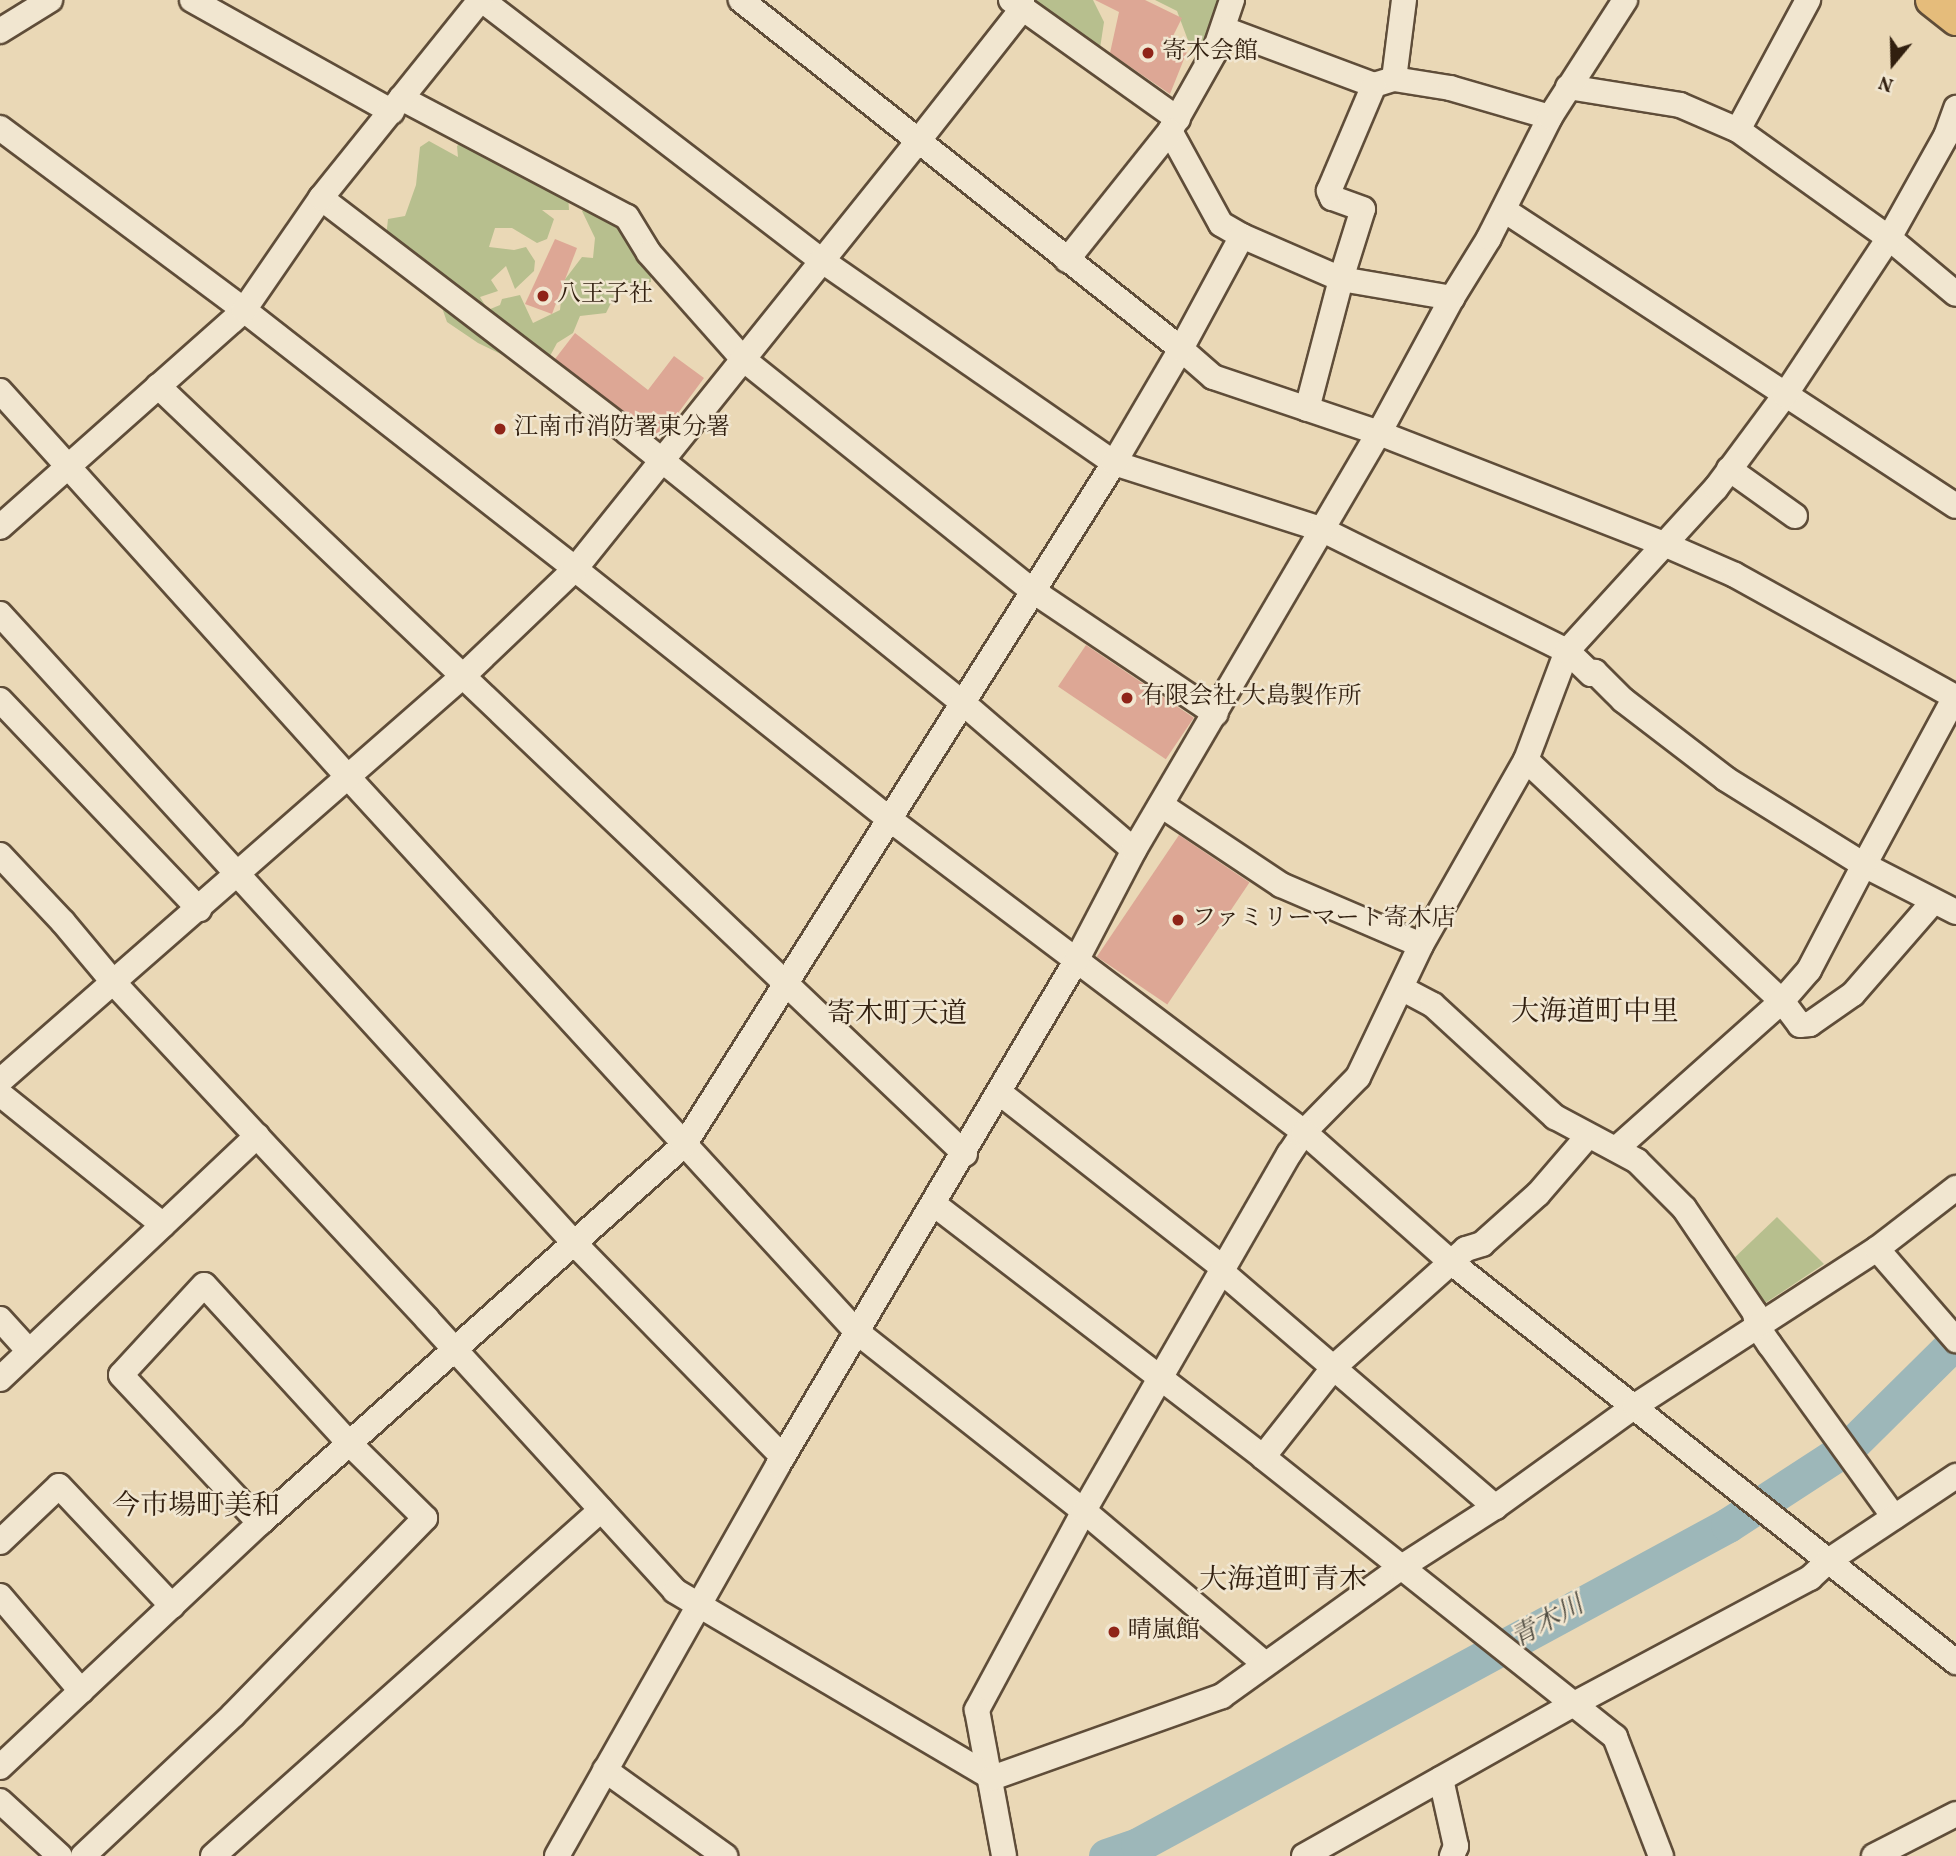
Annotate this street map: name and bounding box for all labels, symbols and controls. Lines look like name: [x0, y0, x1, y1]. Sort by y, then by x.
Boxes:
north arrow: [1858, 28, 1928, 98]
place label: 寄木会館: [1162, 39, 1258, 67]
marker: 寄木会館: [1140, 45, 1156, 61]
text: N: [1875, 68, 1897, 97]
place label: 八王子社: [557, 282, 653, 310]
marker: 八王子社: [535, 288, 551, 304]
place label: 江南市消防署東分署: [514, 415, 730, 443]
marker: 江南市消防署東分署: [492, 421, 508, 437]
place label: 有限会社 大島製作所: [1141, 684, 1362, 712]
marker: 有限会社 大島製作所: [1119, 690, 1135, 706]
place label: ファミリーマート寄木店: [1192, 906, 1456, 934]
marker: ファミリーマート寄木店: [1170, 912, 1186, 928]
district label: 大海道町中里: [1511, 996, 1679, 1030]
district label: 寄木町天道: [827, 998, 967, 1032]
district label: 今市場町美和: [112, 1490, 280, 1524]
district label: 大海道町青木: [1199, 1564, 1367, 1598]
water label: 青木川: [1506, 1590, 1590, 1656]
place label: 晴嵐館: [1128, 1618, 1200, 1646]
marker: 晴嵐館: [1106, 1624, 1122, 1640]

